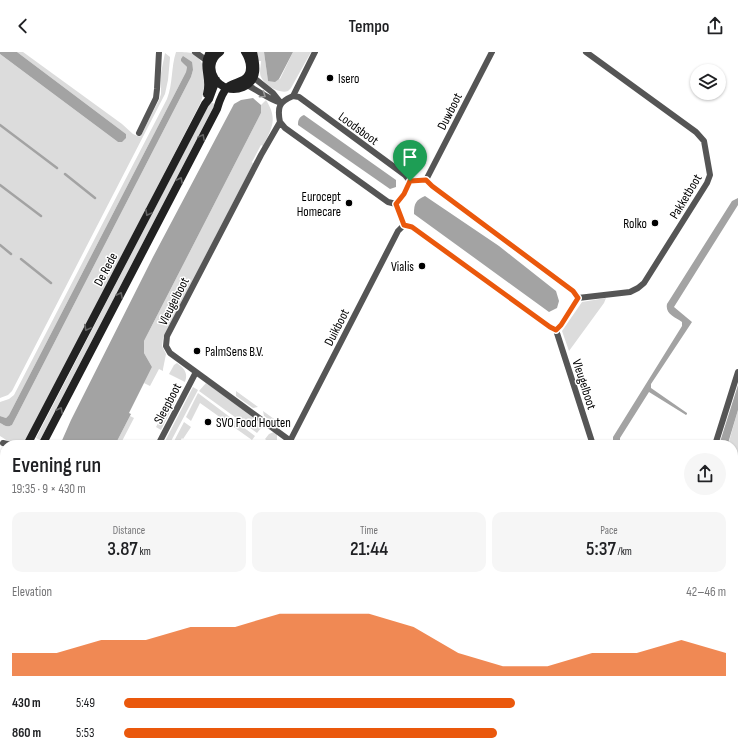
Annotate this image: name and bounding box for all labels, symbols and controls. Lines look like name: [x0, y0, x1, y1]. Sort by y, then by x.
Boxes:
icon: back: [12, 15, 34, 37]
icon: share: [704, 15, 726, 37]
text: Tempo: [348, 16, 390, 37]
map controls: [690, 64, 726, 100]
button: layers: [690, 64, 726, 100]
place label: Isero: [338, 71, 359, 87]
marker: Isero: [325, 73, 335, 83]
one-way arrow: [259, 90, 266, 97]
street label: Duwboot: [434, 90, 466, 133]
street label: Loodsboot: [335, 109, 382, 149]
one-way arrow: [197, 134, 205, 142]
pin: [393, 140, 427, 181]
icon: arrive: [399, 146, 421, 168]
street label: Pakketboot: [666, 171, 705, 222]
one-way arrow: [175, 177, 182, 184]
place label: Eurocept Homecare: [297, 189, 341, 220]
marker: Eurocept Homecare: [344, 198, 354, 208]
one-way arrow: [145, 209, 152, 216]
place label: Rolko: [623, 216, 647, 232]
marker: Rolko: [650, 218, 660, 228]
street label: De Rede: [91, 250, 121, 289]
place label: Vialis: [391, 259, 414, 275]
marker: Vialis: [417, 261, 427, 271]
street label: Vleugelboot: [155, 275, 193, 328]
one-way arrow: [115, 292, 122, 299]
street label: Duikboot: [321, 306, 353, 349]
one-way arrow: [85, 324, 92, 332]
place label: PalmSens B.V.: [205, 344, 264, 360]
marker: PalmSens B.V.: [192, 346, 202, 356]
street label: Vleugelboot: [568, 357, 600, 411]
street label: Sleepboot: [150, 380, 185, 427]
one-way arrow: [55, 407, 62, 415]
place label: SVO Food Houten: [216, 415, 291, 431]
marker: SVO Food Houten: [203, 417, 213, 427]
text: Evening run: [12, 452, 101, 479]
button: share: [684, 453, 726, 495]
text: 19:35 · 9 × 430 m: [12, 481, 86, 497]
text: Distance: [113, 524, 145, 537]
text: Time: [360, 524, 378, 537]
text: Pace: [600, 524, 618, 537]
text: 3.87: [107, 537, 138, 561]
text: 21:44: [350, 537, 388, 561]
text: 5:37: [586, 537, 616, 561]
text: km: [138, 545, 151, 558]
text: /km: [616, 545, 632, 558]
text: Elevation: [12, 584, 52, 600]
text: 42–46 m: [686, 584, 726, 600]
text: 430 m: [12, 695, 41, 711]
text: 5:49: [76, 695, 95, 711]
text: 860 m: [12, 725, 41, 741]
text: 5:53: [76, 725, 94, 741]

